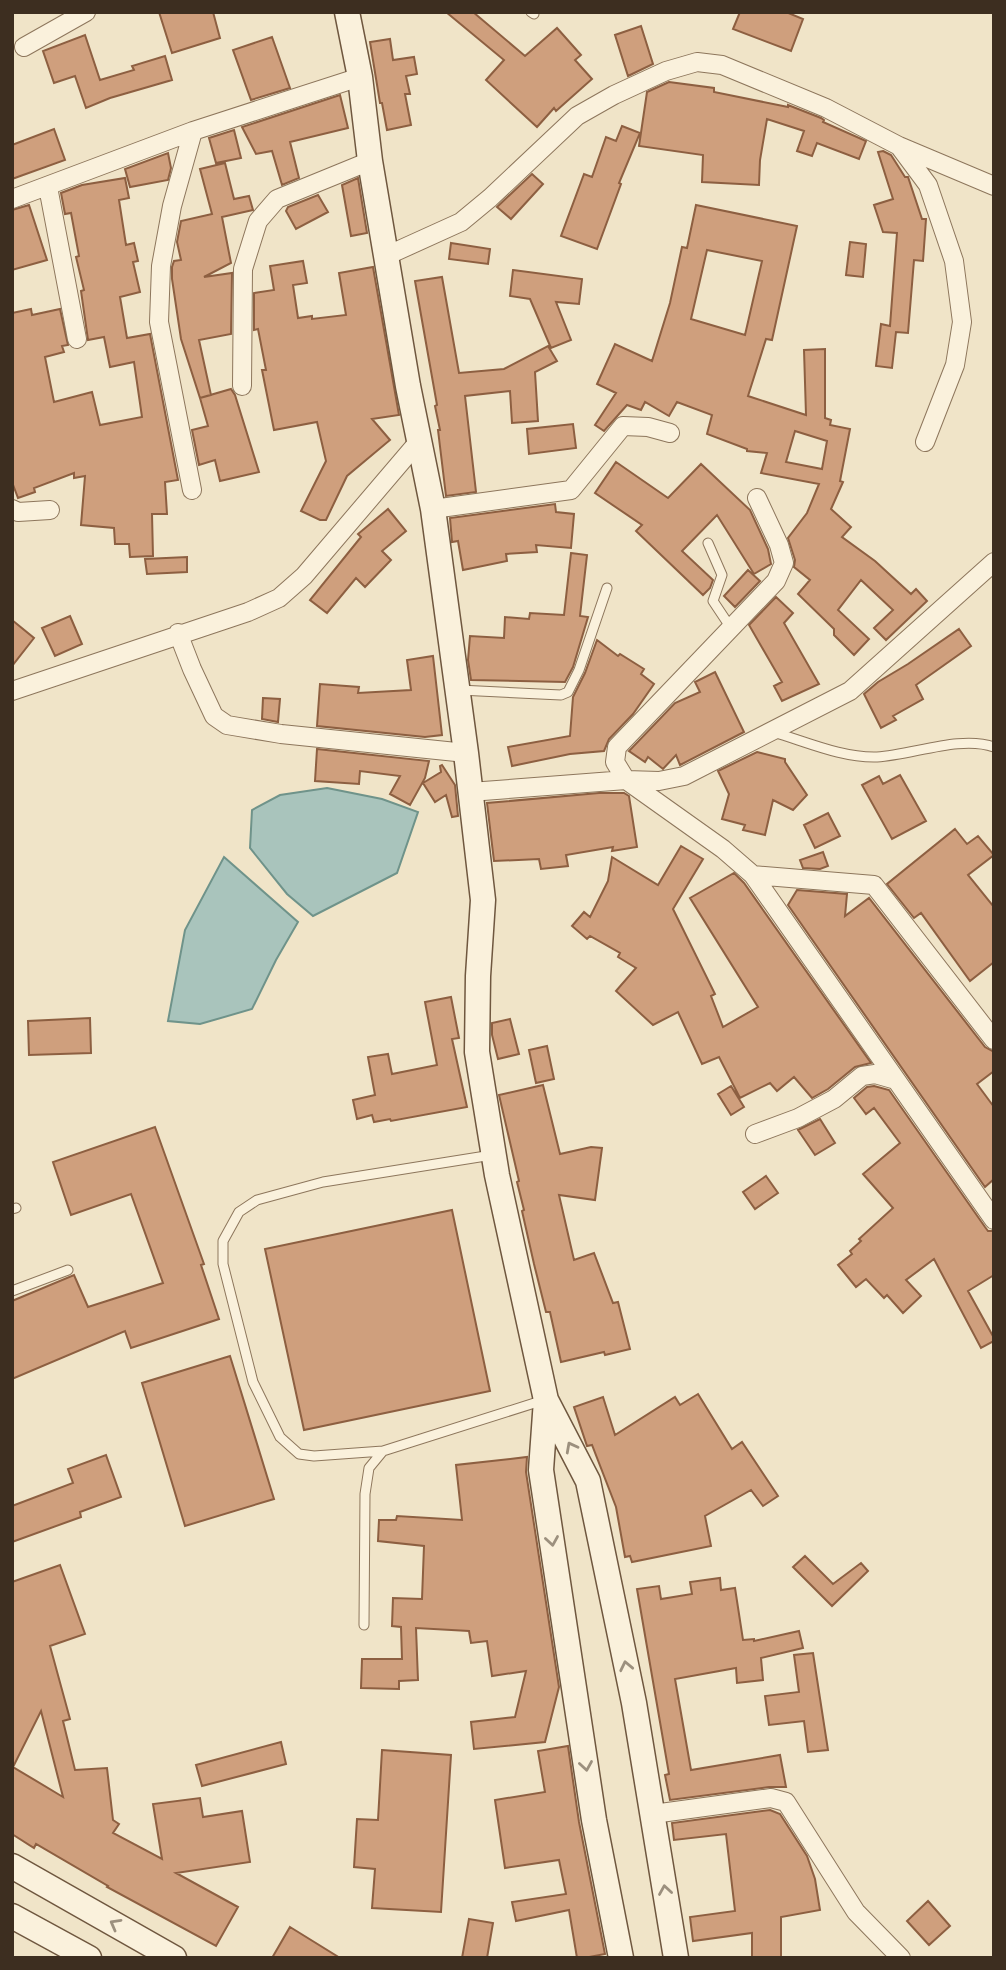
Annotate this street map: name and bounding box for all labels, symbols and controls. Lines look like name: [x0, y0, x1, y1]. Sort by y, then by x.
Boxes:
one-way arrow: [565, 1442, 579, 1454]
one-way arrow: [544, 1535, 559, 1546]
one-way arrow: [620, 1660, 635, 1672]
one-way arrow: [578, 1760, 593, 1771]
one-way arrow: [658, 1885, 673, 1896]
one-way arrow: [110, 1919, 122, 1932]

